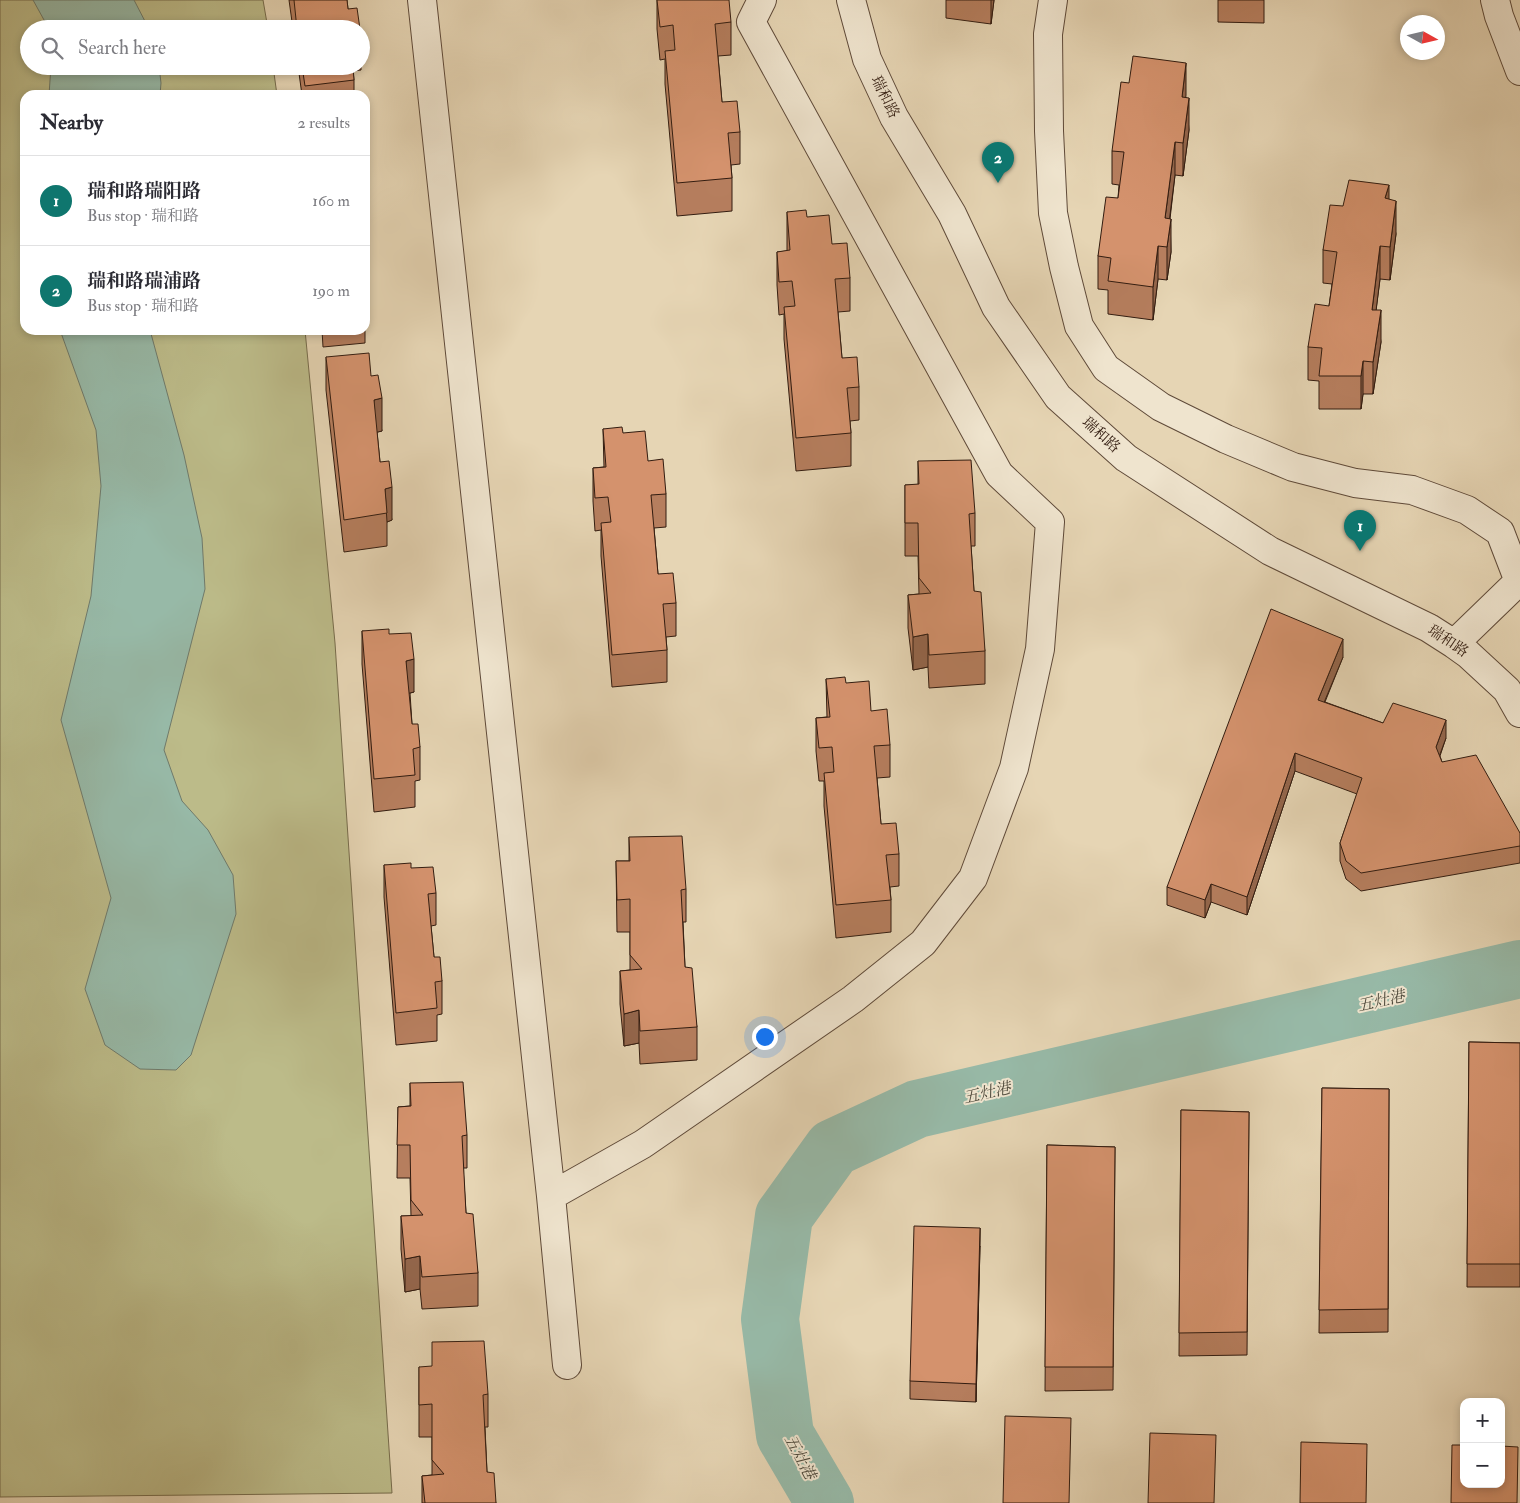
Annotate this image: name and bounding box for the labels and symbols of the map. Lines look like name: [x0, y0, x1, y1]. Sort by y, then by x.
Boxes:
north arrow: [1400, 15, 1445, 60]
street label: 瑞和路: [867, 73, 903, 121]
pin: 2: [982, 142, 1014, 183]
street label: 瑞和路: [1078, 413, 1124, 457]
pin: 1: [1344, 510, 1376, 551]
street label: 瑞和路: [1424, 621, 1472, 661]
water label: 五灶港: [1355, 985, 1409, 1016]
your location: [752, 1024, 778, 1050]
water label: 五灶港: [961, 1077, 1015, 1108]
water label: 五灶港: [780, 1431, 821, 1485]

